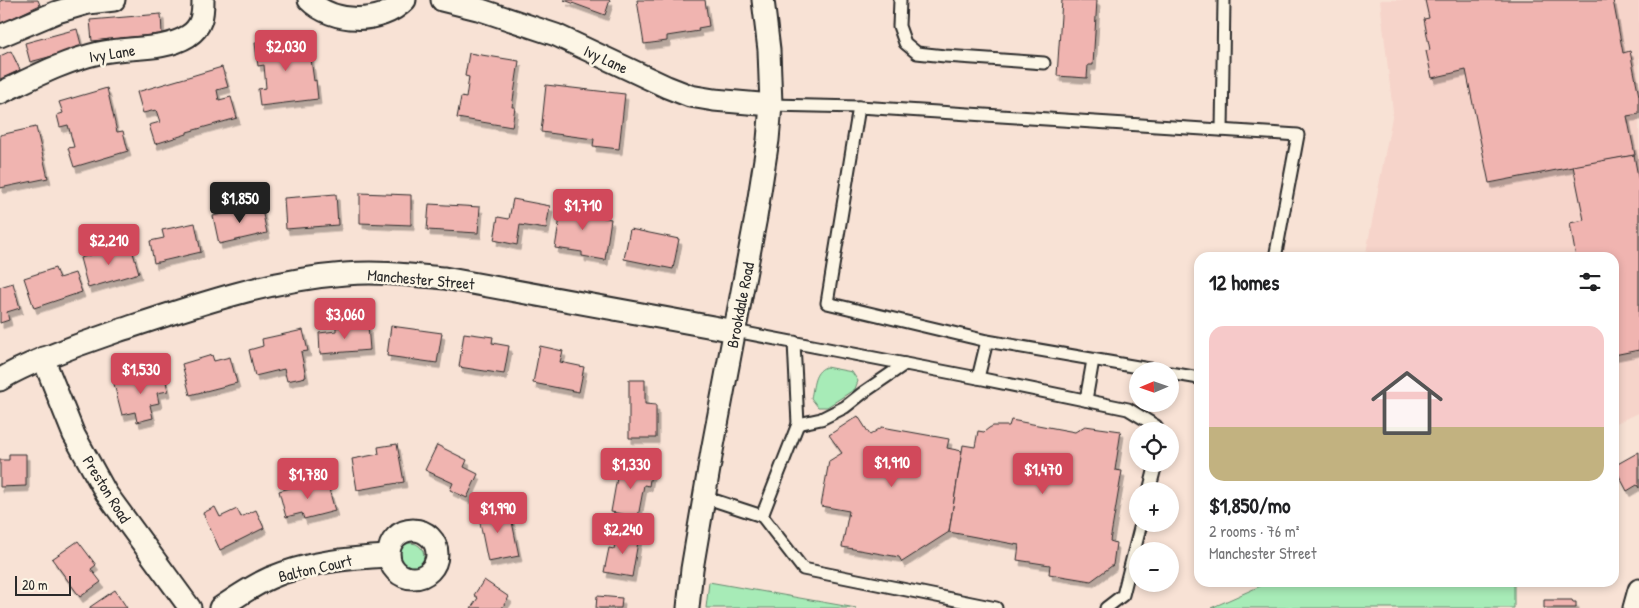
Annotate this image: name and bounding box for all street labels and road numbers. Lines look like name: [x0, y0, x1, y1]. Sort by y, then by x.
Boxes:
street label: Ivy Lane: [87, 38, 137, 67]
street label: Ivy Lane: [580, 39, 632, 79]
street label: Brookdale Road: [721, 260, 759, 350]
street label: Manchester Street: [367, 263, 476, 295]
street label: Preston Road: [78, 451, 136, 527]
street label: Balton Court: [276, 549, 354, 587]

